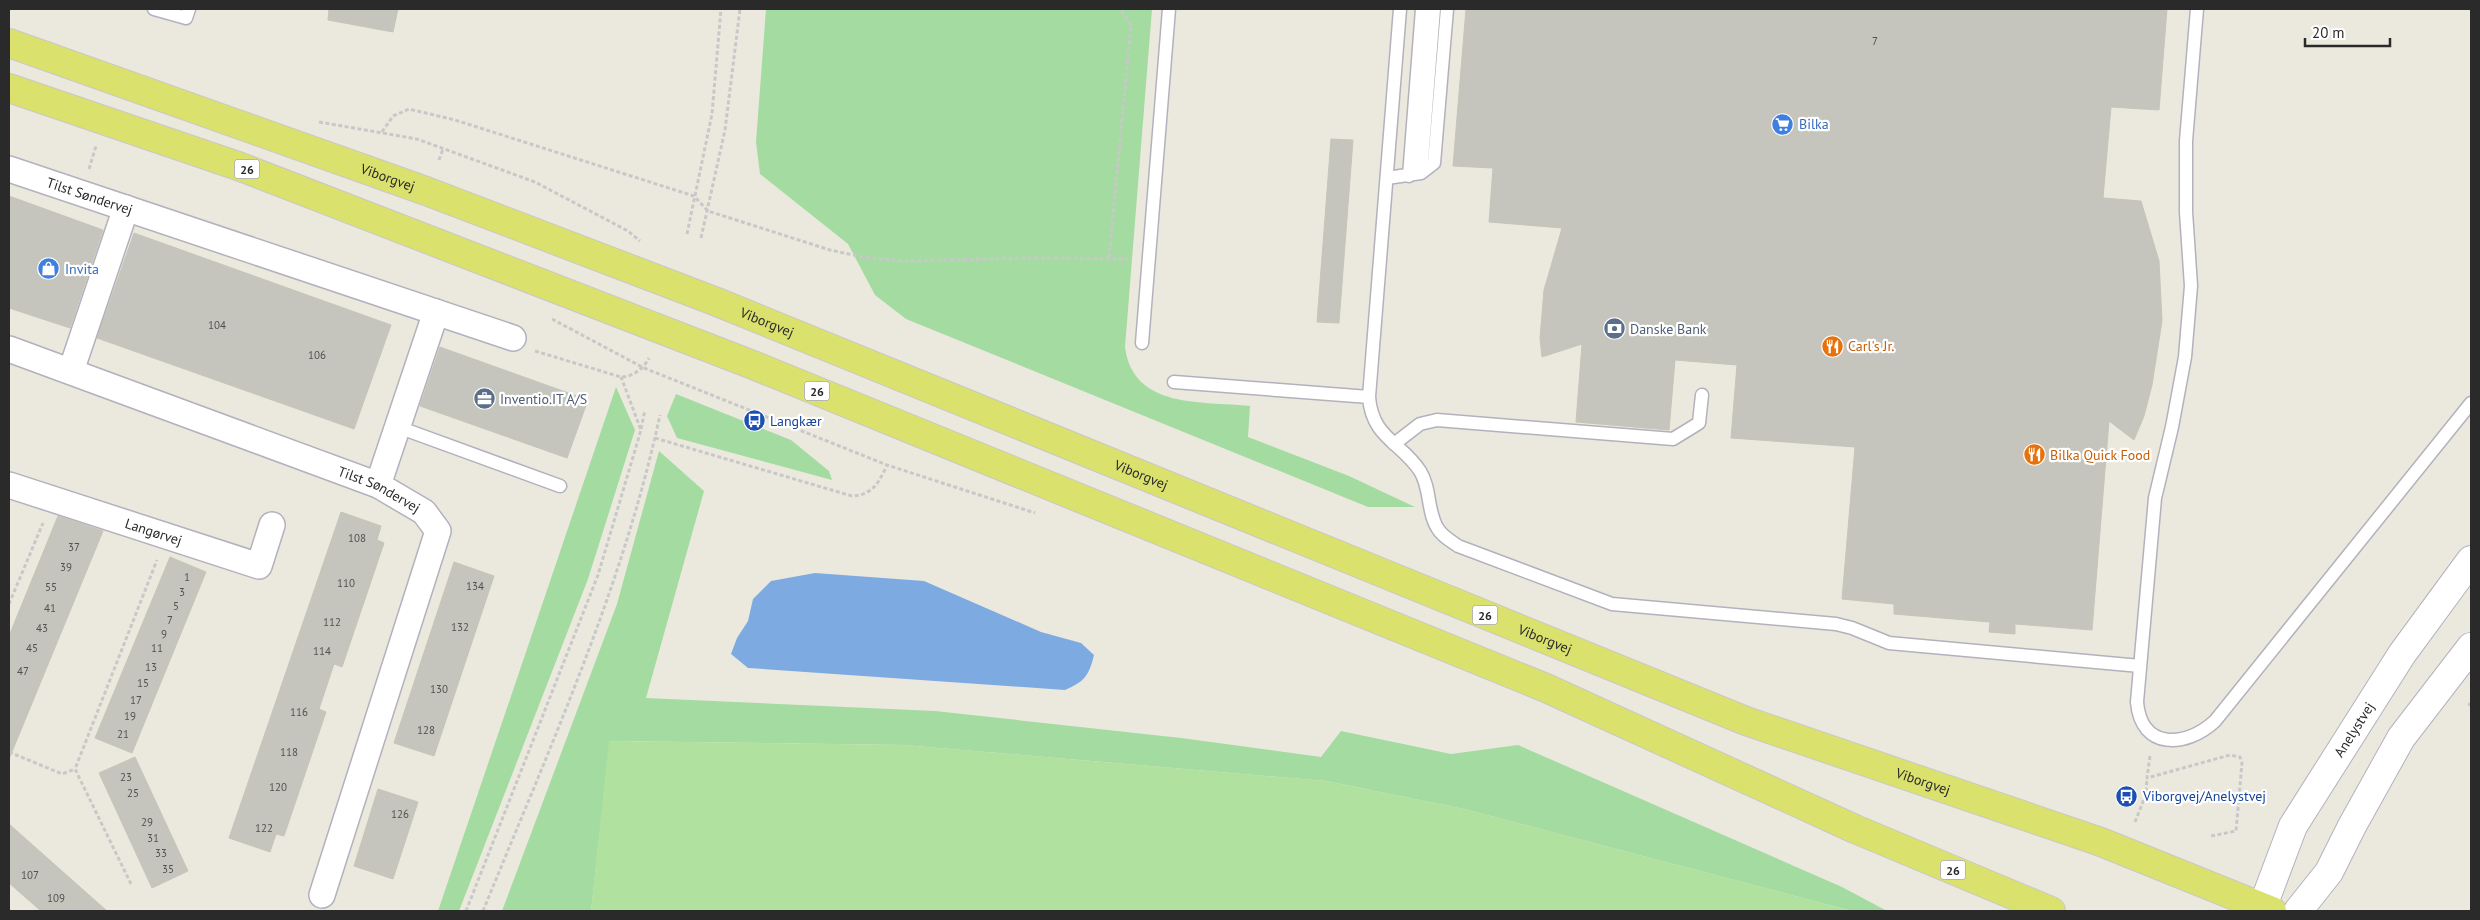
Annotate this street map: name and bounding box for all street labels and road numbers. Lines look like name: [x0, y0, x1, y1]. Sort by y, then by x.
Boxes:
street label: Viborgvej: [357, 159, 418, 195]
road number: 26: [234, 160, 260, 178]
street label: Tilst Søndervej: [44, 173, 135, 219]
street label: Viborgvej: [737, 303, 797, 341]
road number: 26: [804, 382, 830, 401]
street label: Viborgvej: [1111, 455, 1171, 494]
street label: Tilst Søndervej: [335, 462, 424, 517]
street label: Langørvej: [123, 514, 184, 549]
road number: 26: [1472, 606, 1498, 624]
street label: Viborgvej: [1515, 620, 1575, 658]
street label: Anelystvej: [2330, 699, 2378, 760]
street label: Viborgvej: [1892, 763, 1953, 799]
road number: 26: [1940, 860, 1966, 880]

